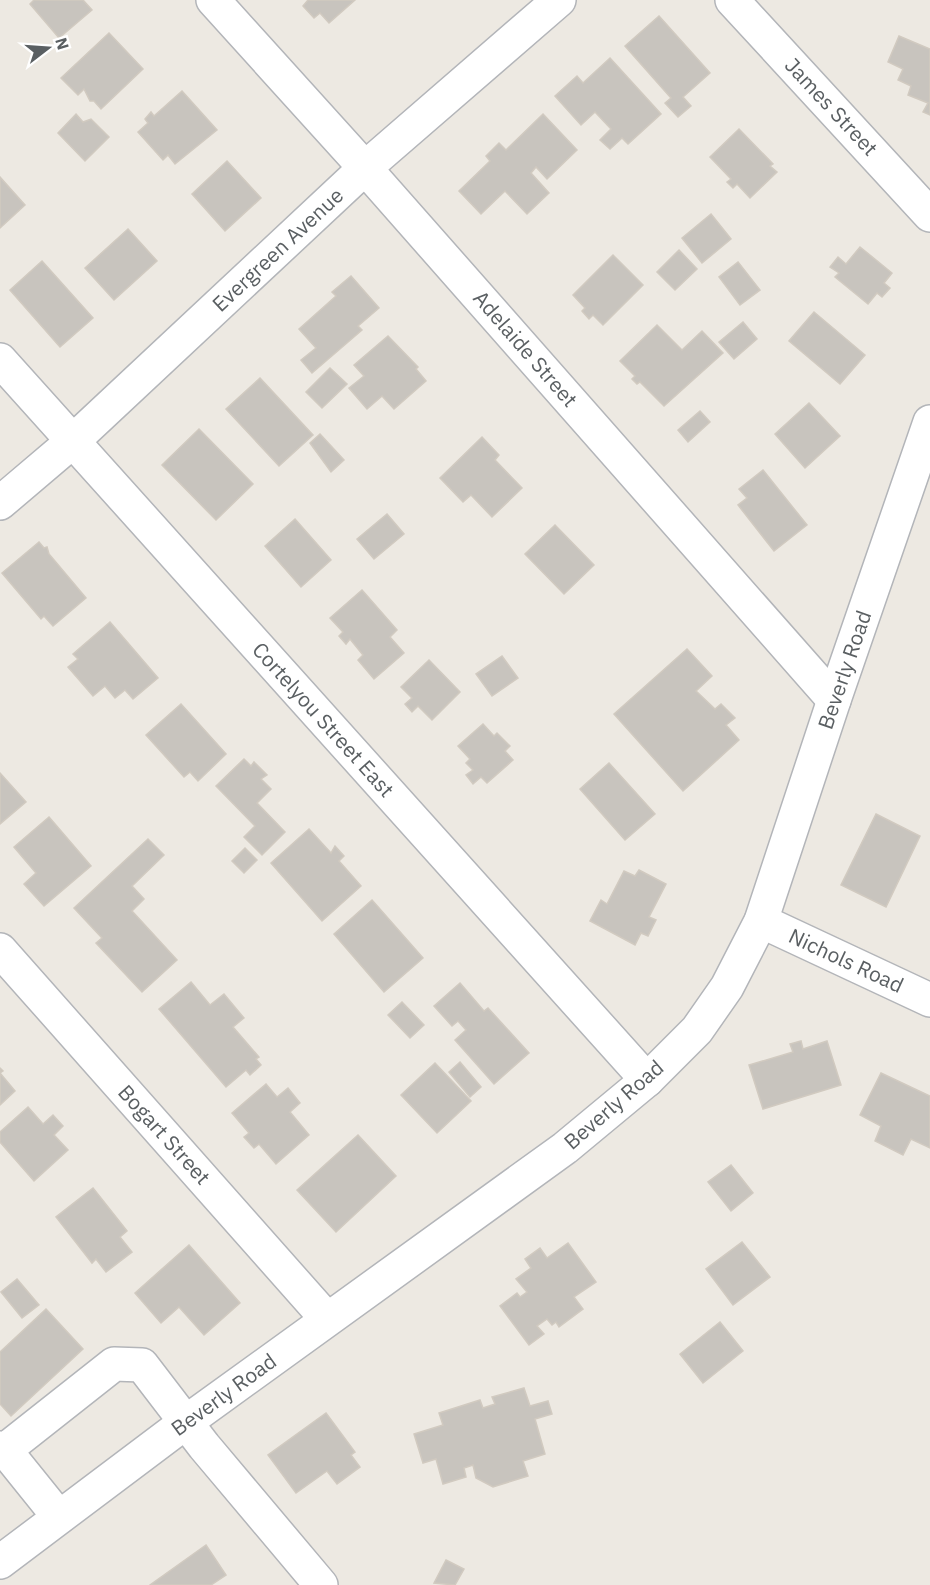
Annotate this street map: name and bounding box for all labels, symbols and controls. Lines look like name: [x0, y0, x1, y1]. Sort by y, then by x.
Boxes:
north arrow: [18, 18, 78, 78]
text: N: [51, 35, 74, 52]
street label: James Street: [779, 51, 884, 161]
street label: Evergreen Avenue: [206, 181, 349, 317]
street label: Adelaide Street: [467, 284, 584, 412]
street label: Beverly Road: [811, 607, 877, 733]
street label: Cortelyou Street East: [247, 636, 401, 803]
street label: Nichols Road: [785, 921, 908, 999]
street label: Beverly Road: [557, 1053, 669, 1155]
street label: Bogart Street: [112, 1078, 217, 1190]
street label: Beverly Road: [165, 1347, 282, 1442]

